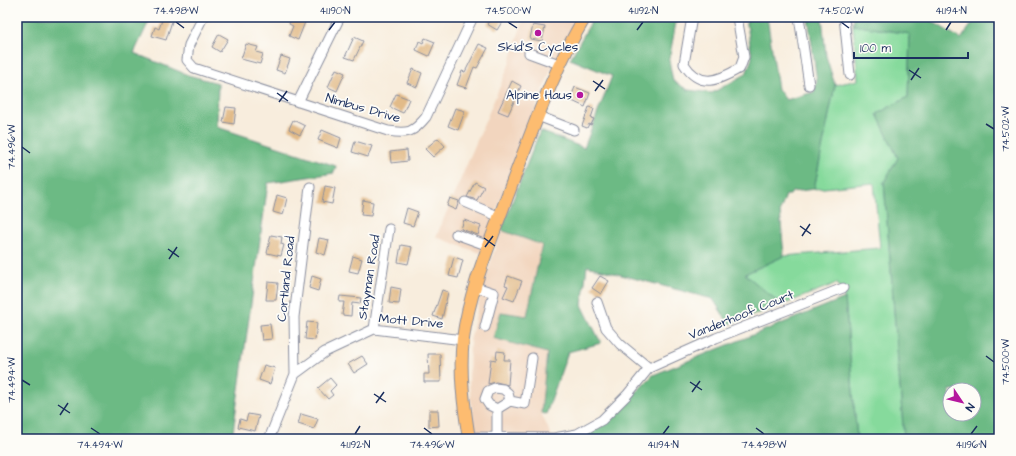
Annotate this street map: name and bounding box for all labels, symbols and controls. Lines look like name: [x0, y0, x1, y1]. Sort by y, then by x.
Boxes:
text: 74.498°W: [154, 4, 199, 18]
text: 41.190°N: [319, 4, 351, 18]
text: 74.500°W: [485, 4, 531, 18]
text: 41.192°N: [628, 4, 658, 18]
text: 74.502°W: [818, 4, 864, 18]
text: 41.194°N: [935, 4, 967, 18]
marker: Skid'S Cycles: [533, 28, 543, 38]
scale bar: [854, 34, 968, 60]
place label: Skid'S Cycles: [498, 38, 579, 57]
text: 100 m: [860, 40, 891, 57]
place label: Alpine Haus: [506, 86, 572, 104]
street label: Nimbus Drive: [323, 89, 403, 127]
marker: Alpine Haus: [575, 90, 585, 100]
text: 74.502°W: [999, 106, 1013, 152]
text: 74.496°W: [5, 124, 19, 169]
street label: Stayman Road: [353, 233, 386, 321]
street label: Cortland Road: [273, 235, 299, 323]
street label: Vanderhoof Court: [686, 285, 797, 344]
street label: Mott Drive: [378, 309, 444, 333]
text: 74.500°W: [999, 339, 1013, 385]
text: 74.494°W: [5, 357, 19, 403]
north arrow: [942, 382, 982, 422]
text: N: [962, 400, 978, 415]
text: 74.494°W: [77, 438, 123, 452]
text: 41.192°N: [340, 438, 370, 452]
text: 74.496°W: [410, 438, 455, 452]
text: 41.194°N: [647, 438, 679, 452]
text: 74.498°W: [742, 438, 787, 452]
text: 41.196°N: [955, 438, 987, 452]

